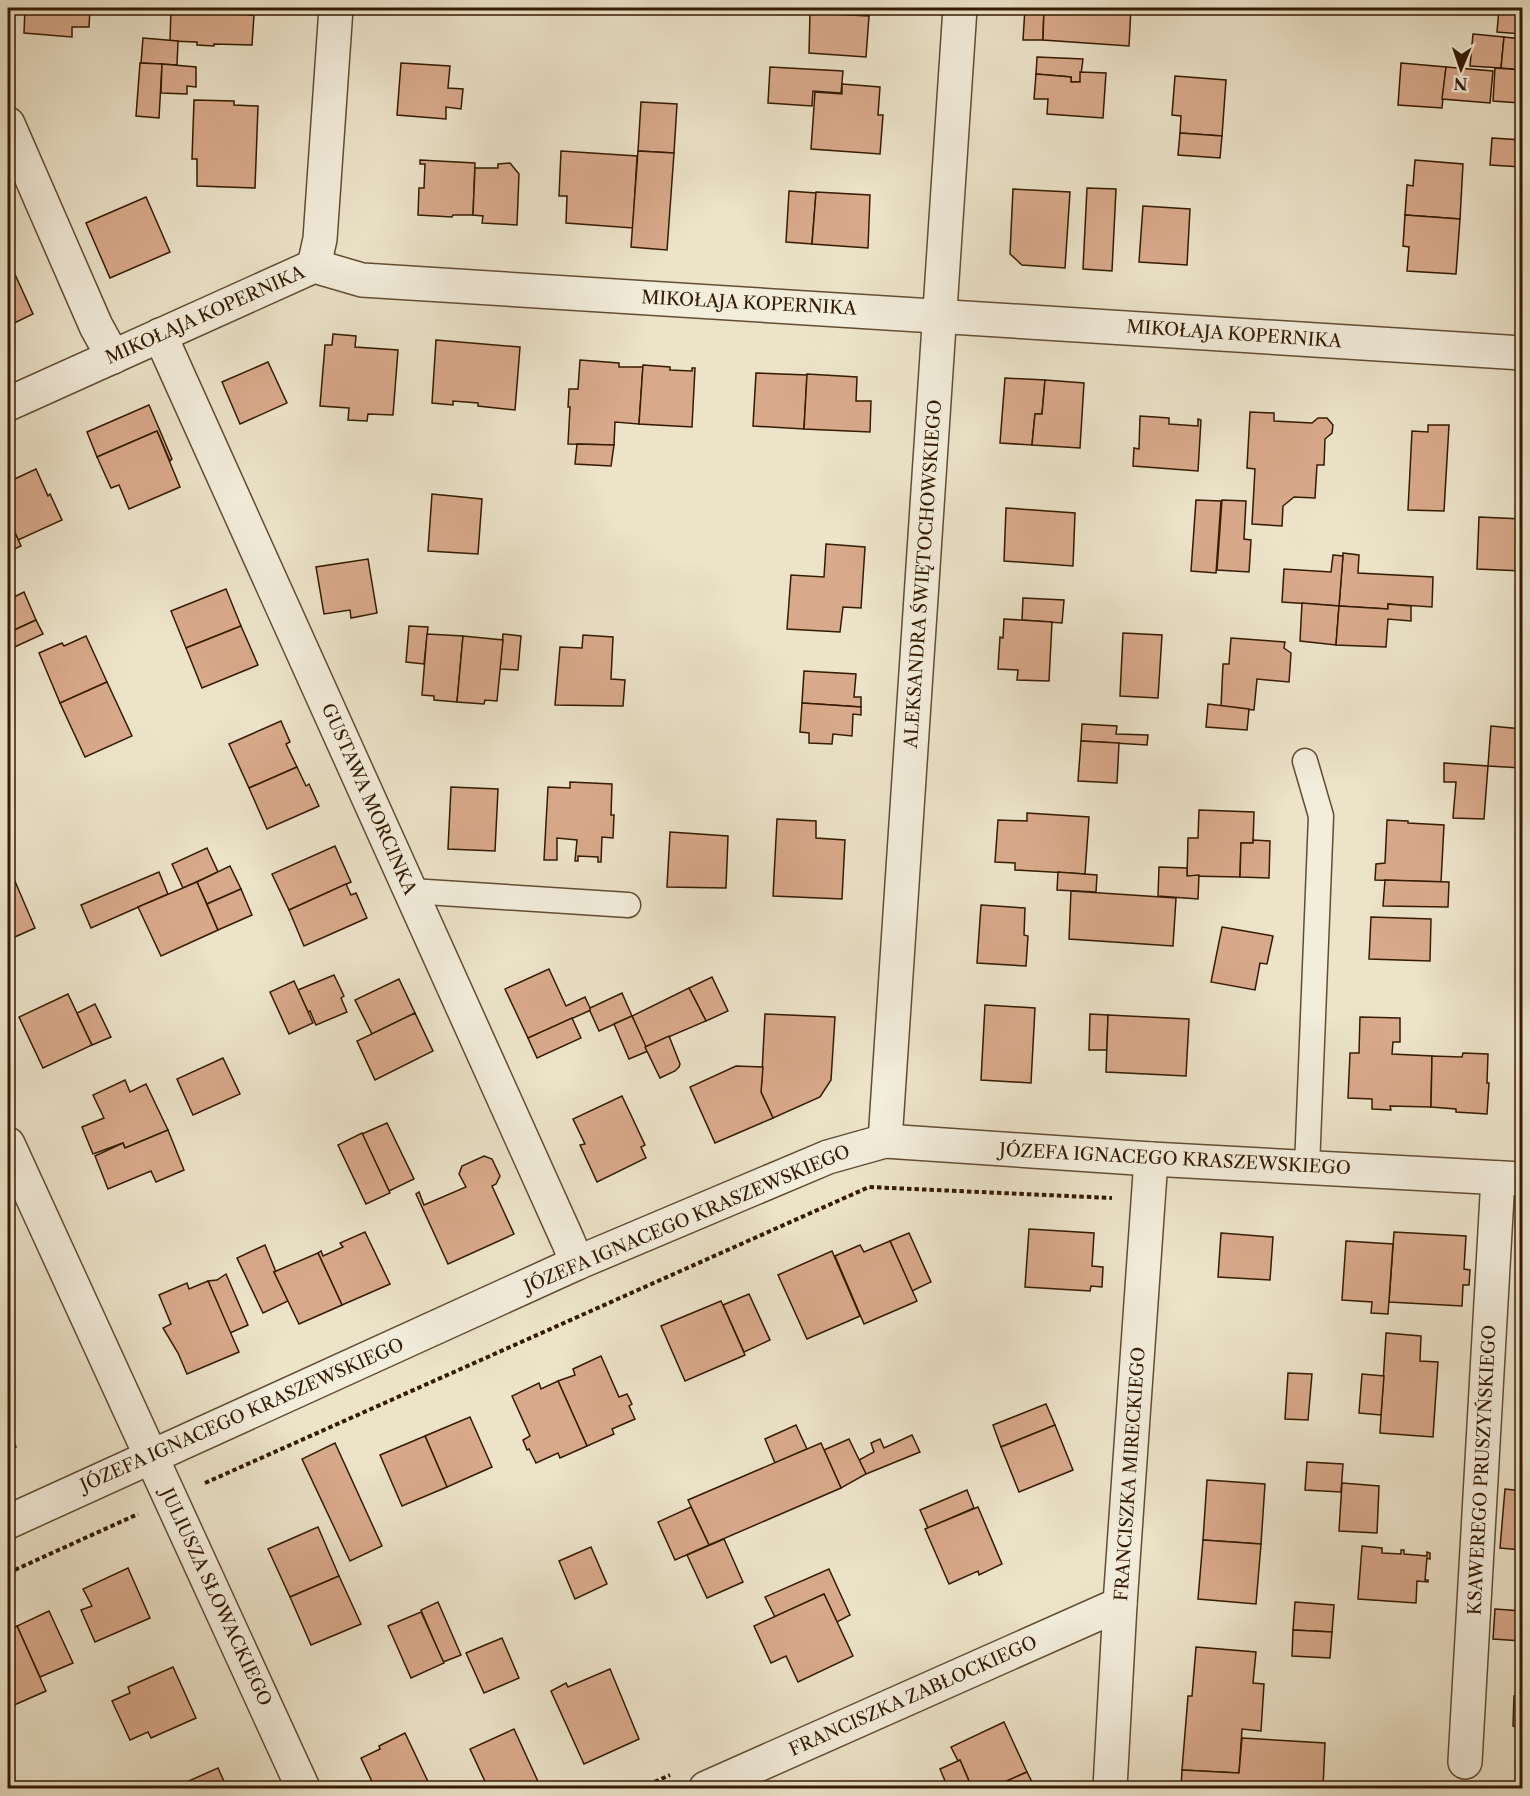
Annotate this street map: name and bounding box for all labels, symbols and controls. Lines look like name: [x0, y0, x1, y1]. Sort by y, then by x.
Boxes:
north arrow: [1431, 39, 1491, 99]
text: N: [1453, 74, 1468, 94]
street label: MIKOŁAJA KOPERNIKA: [102, 261, 309, 369]
street label: MIKOŁAJA KOPERNIKA: [641, 286, 858, 320]
street label: MIKOŁAJA KOPERNIKA: [1126, 316, 1343, 353]
street label: ALEKSANDRA ŚWIĘTOCHOWSKIEGO: [899, 399, 946, 750]
street label: GUSTAWA MORCINKA: [317, 700, 422, 899]
street label: JÓZEFA IGNACEGO KRASZEWSKIEGO: [996, 1138, 1351, 1179]
street label: JÓZEFA IGNACEGO KRASZEWSKIEGO: [518, 1139, 853, 1299]
street label: KSAWEREGO PRUSZYŃSKIEGO: [1462, 1324, 1501, 1616]
street label: JÓZEFA IGNACEGO KRASZEWSKIEGO: [74, 1332, 407, 1498]
street label: FRANCISZKA MIRECKIEGO: [1110, 1346, 1150, 1602]
street label: JULIUSZA SŁOWACKIEGO: [154, 1482, 276, 1709]
street label: FRANCISZKA ZABŁOCKIEGO: [786, 1631, 1040, 1761]

